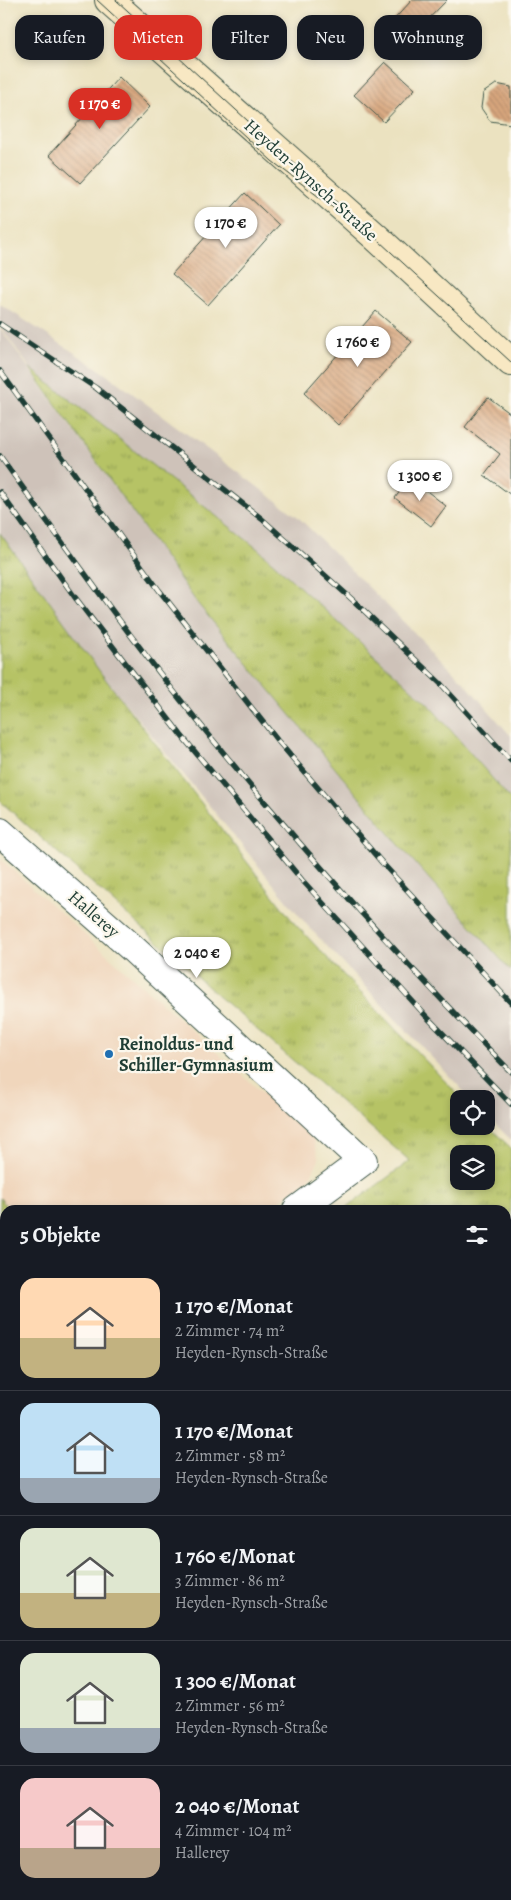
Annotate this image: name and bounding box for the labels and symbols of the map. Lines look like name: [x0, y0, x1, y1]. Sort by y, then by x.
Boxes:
pin: 1 170 €: [54, 88, 146, 130]
street label: Heyden-Rynsch-Straße: [239, 114, 383, 246]
pin: 1 170 €: [180, 206, 272, 249]
pin: 1 760 €: [312, 326, 404, 368]
pin: 1 300 €: [374, 460, 466, 502]
street label: Hallerey: [63, 885, 126, 944]
pin: 2 040 €: [151, 936, 243, 979]
place label: Reinoldus- und Schiller-Gymnasium: [119, 1032, 274, 1077]
marker: Reinoldus- und Schiller-Gymnasium: [103, 1048, 115, 1060]

